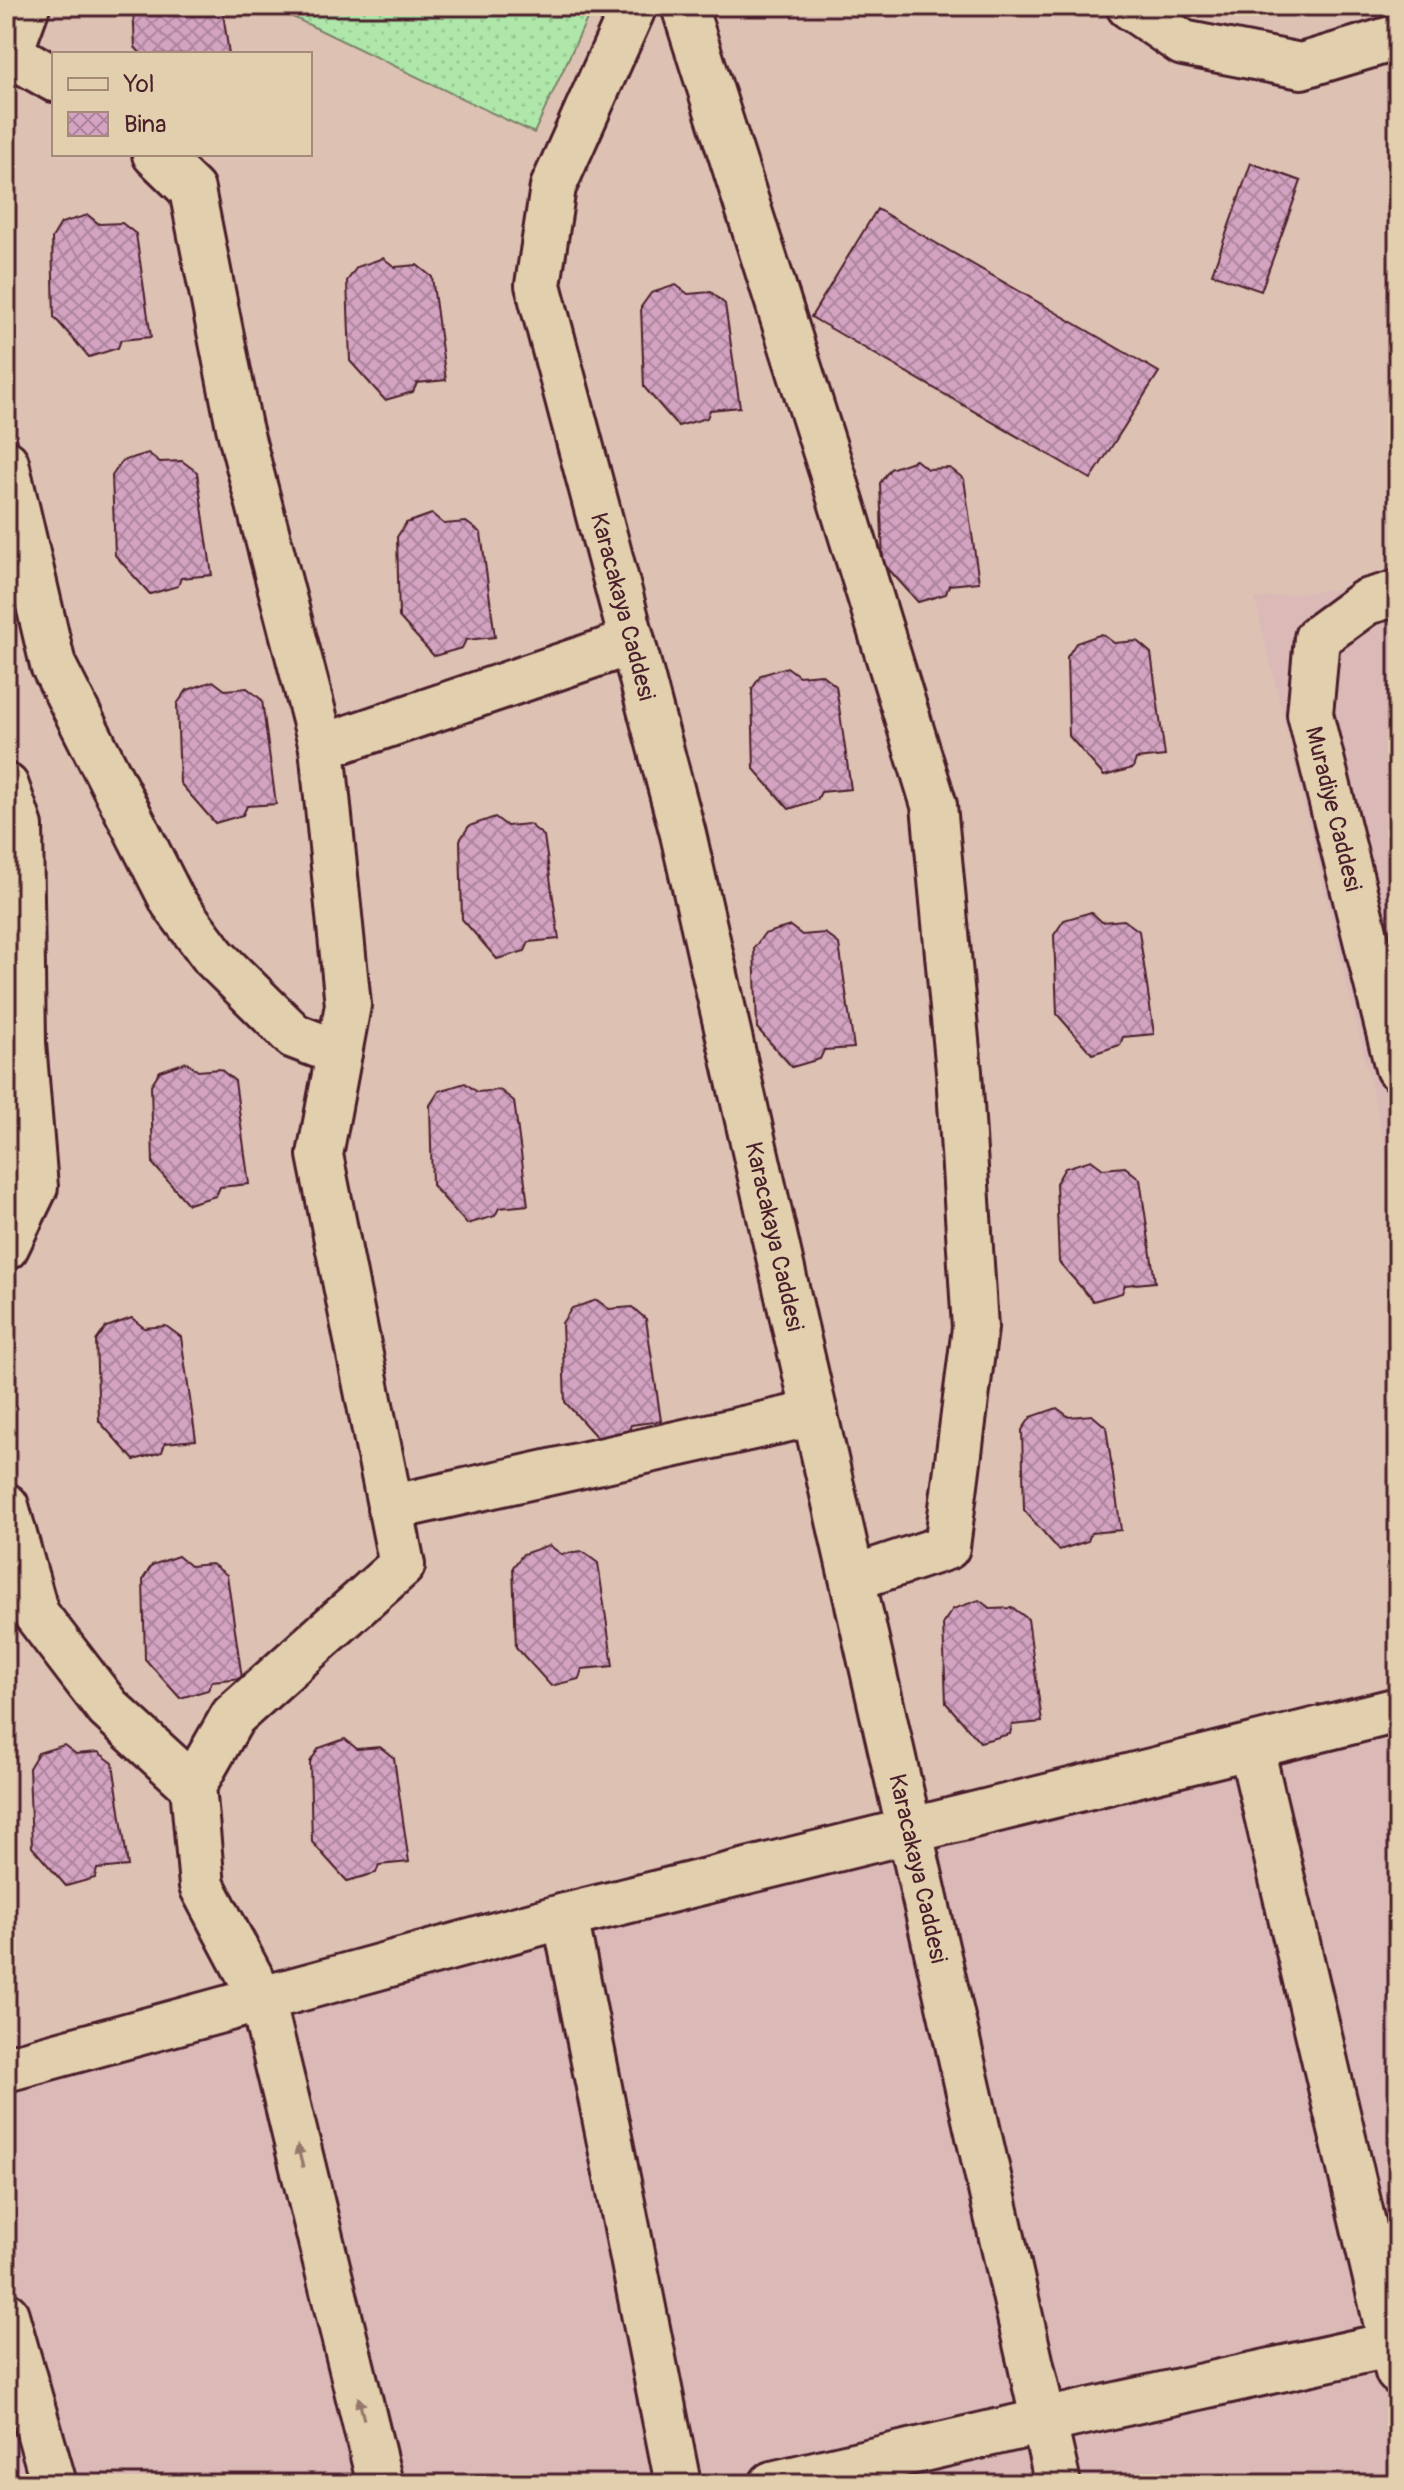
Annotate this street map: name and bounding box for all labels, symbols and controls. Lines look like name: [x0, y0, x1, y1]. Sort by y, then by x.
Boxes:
legend: [52, 52, 312, 156]
text: Yol: [123, 70, 154, 99]
text: Bina: [124, 110, 166, 139]
street label: Karacakaya Caddesi: [584, 509, 662, 704]
street label: Muradiye Caddesi: [1299, 723, 1368, 894]
street label: Karacakaya Caddesi: [739, 1139, 810, 1334]
street label: Karacakaya Caddesi: [883, 1771, 954, 1966]
one-way arrow: [293, 2143, 306, 2168]
one-way arrow: [355, 2396, 367, 2421]

